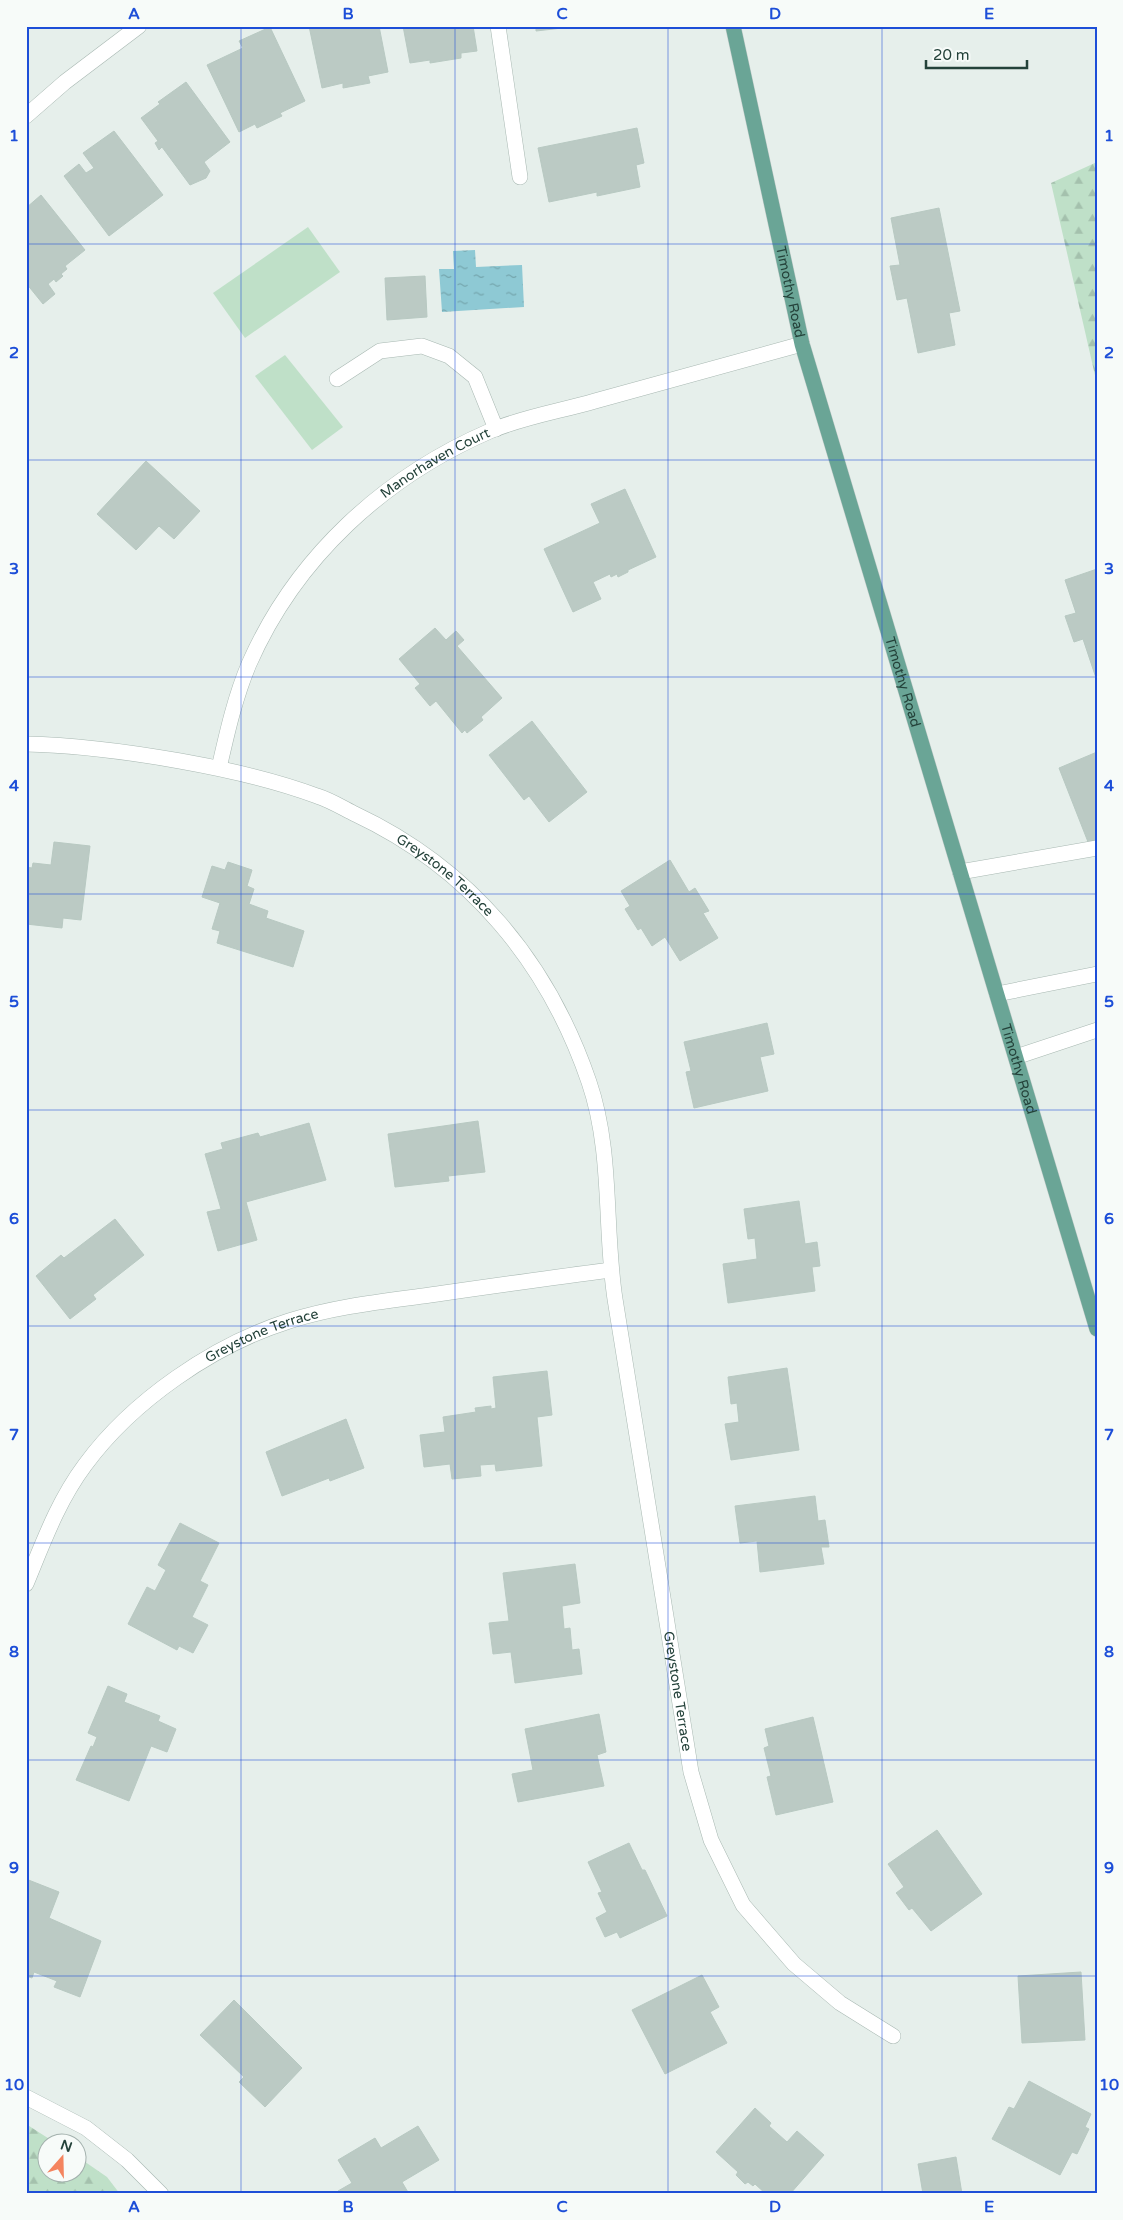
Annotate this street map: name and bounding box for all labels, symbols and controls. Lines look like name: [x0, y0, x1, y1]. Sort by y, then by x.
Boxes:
text: A: [128, 4, 140, 24]
text: B: [342, 4, 354, 24]
text: C: [556, 4, 568, 24]
text: D: [769, 4, 781, 24]
text: E: [984, 4, 994, 24]
scale bar: [926, 38, 1027, 70]
text: 20 m: [933, 46, 970, 64]
text: 1: [9, 126, 19, 146]
text: 1: [1104, 126, 1114, 146]
street label: Timothy Road: [772, 244, 809, 339]
text: 2: [9, 343, 19, 363]
text: 2: [1104, 343, 1114, 363]
street label: Manorhaven Court: [377, 423, 493, 502]
text: 3: [9, 559, 19, 579]
text: 3: [1104, 559, 1114, 579]
street label: Timothy Road: [882, 635, 925, 729]
text: 4: [9, 776, 19, 796]
text: 4: [1104, 776, 1114, 796]
street label: Greystone Terrace: [393, 830, 498, 919]
text: 5: [9, 992, 19, 1012]
text: 5: [1104, 992, 1114, 1012]
street label: Timothy Road: [998, 1022, 1041, 1116]
text: 6: [9, 1209, 19, 1229]
text: 6: [1104, 1209, 1114, 1229]
street label: Greystone Terrace: [202, 1305, 320, 1366]
text: 7: [9, 1425, 19, 1445]
text: 7: [1104, 1425, 1114, 1445]
street label: Greystone Terrace: [660, 1630, 696, 1752]
text: 8: [9, 1642, 19, 1662]
text: 8: [1104, 1642, 1114, 1662]
text: 9: [9, 1858, 19, 1878]
text: 9: [1104, 1858, 1114, 1878]
text: 10: [4, 2075, 24, 2095]
text: 10: [1099, 2075, 1119, 2095]
north arrow: [38, 2132, 88, 2182]
text: N: [58, 2136, 74, 2156]
text: A: [128, 2197, 140, 2217]
text: B: [342, 2197, 354, 2217]
text: C: [556, 2197, 568, 2217]
text: D: [769, 2197, 781, 2217]
text: E: [984, 2197, 994, 2217]

